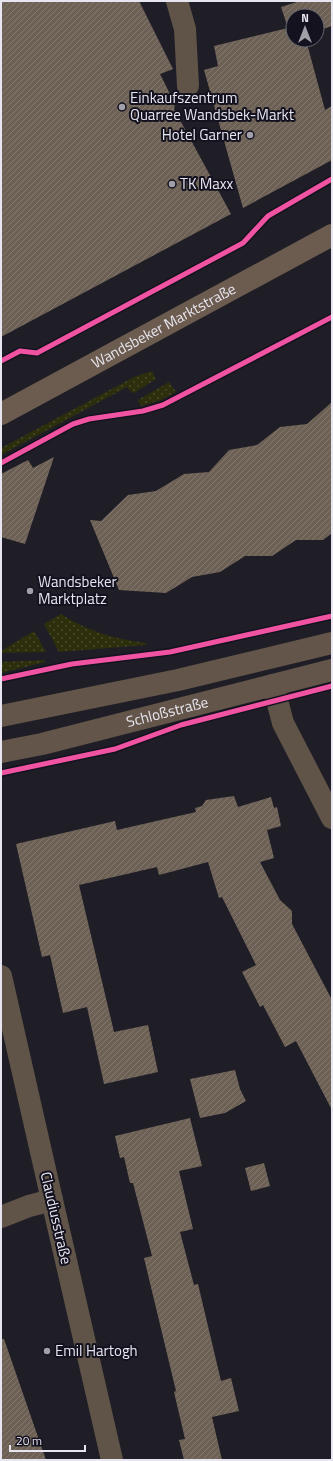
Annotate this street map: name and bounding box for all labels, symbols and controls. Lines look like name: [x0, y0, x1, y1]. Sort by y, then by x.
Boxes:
north arrow: [285, 8, 325, 48]
text: N: [301, 10, 309, 26]
place label: Einkaufszentrum Quarree Wandsbek-Markt: [130, 86, 295, 126]
marker: Einkaufszentrum Quarree Wandsbek-Markt: [117, 102, 127, 112]
place label: Hotel Garner: [162, 123, 242, 146]
marker: Hotel Garner: [245, 130, 255, 140]
place label: TK Maxx: [180, 172, 234, 195]
marker: TK Maxx: [167, 179, 177, 189]
street label: Wandsbeker Marktstraße: [87, 277, 240, 374]
place label: Wandsbeker Marktplatz: [38, 570, 117, 610]
marker: Wandsbeker Marktplatz: [25, 586, 35, 596]
street label: Schloßstraße: [124, 690, 211, 733]
street label: Claudiusstraße: [35, 1169, 78, 1266]
place label: Emil Hartogh: [55, 1339, 138, 1362]
marker: Emil Hartogh: [42, 1346, 52, 1356]
scale bar: [10, 1427, 85, 1453]
text: 20 m: [16, 1431, 42, 1450]

